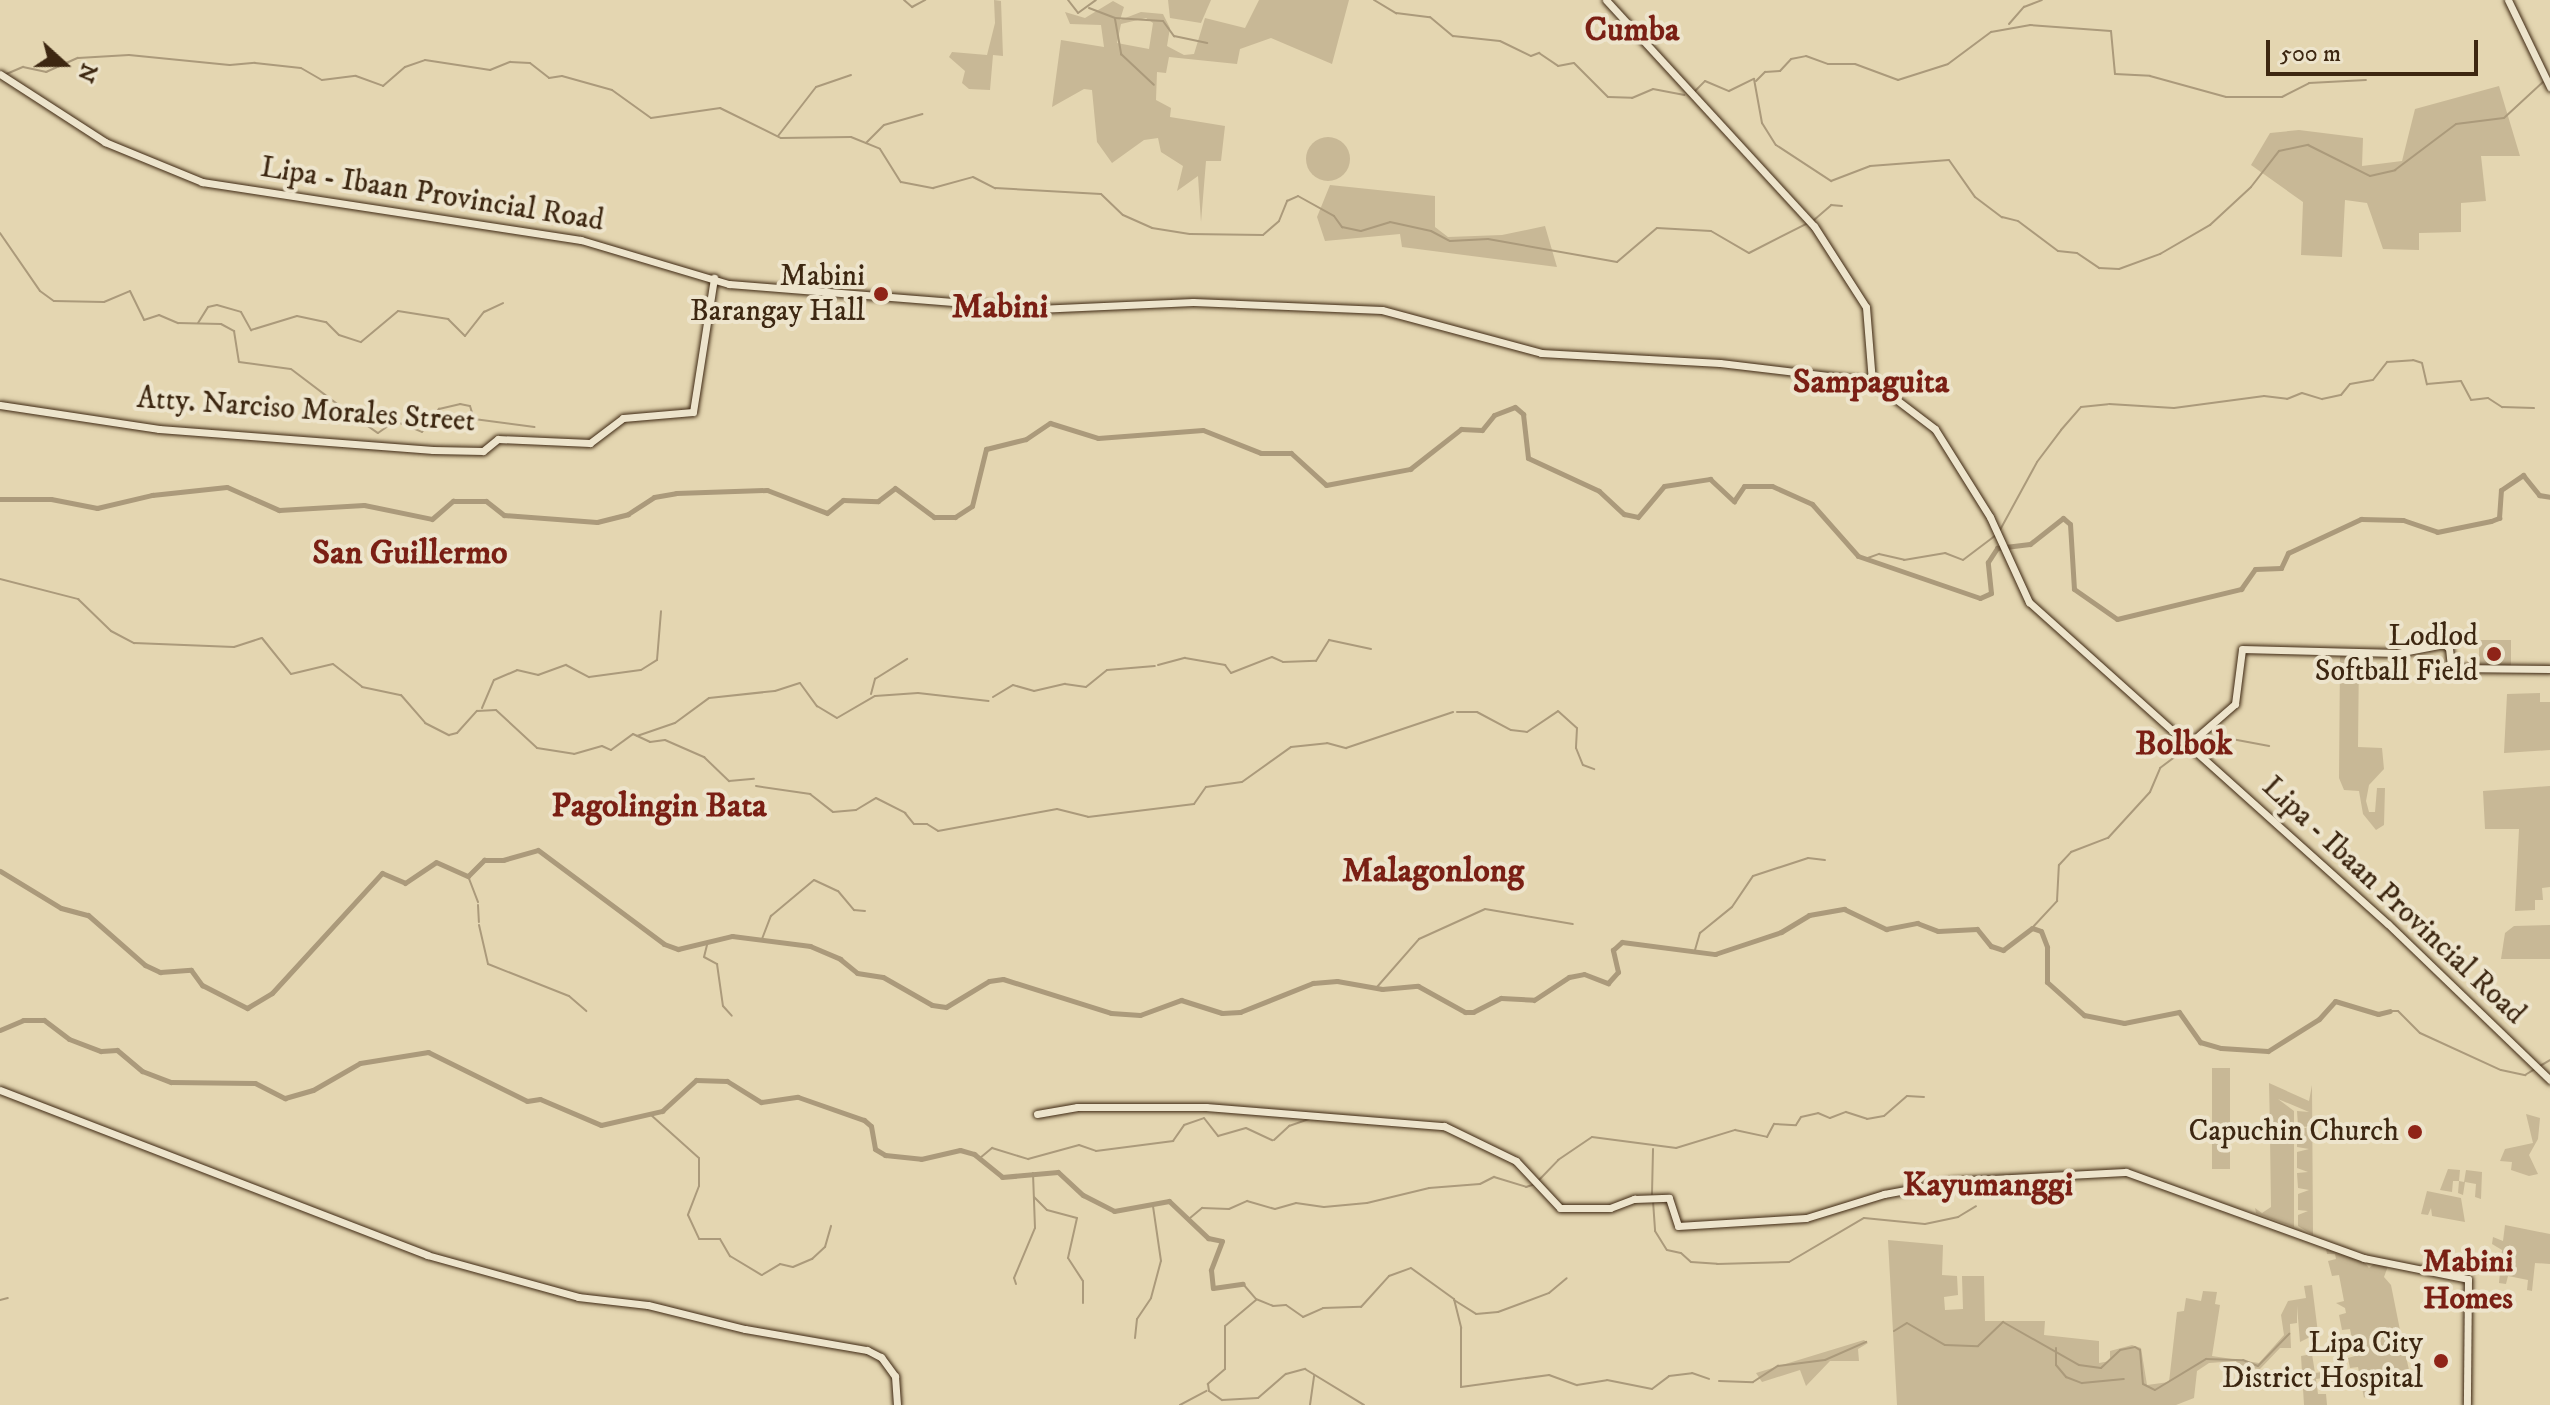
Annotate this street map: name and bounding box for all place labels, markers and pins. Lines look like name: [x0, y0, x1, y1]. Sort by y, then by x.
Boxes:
place label: Mabini Barangay Hall: [690, 259, 865, 330]
marker: Mabini Barangay Hall: [872, 285, 890, 303]
place label: Lodlod Softball Field: [2315, 619, 2478, 690]
marker: Lodlod Softball Field: [2485, 645, 2503, 663]
place label: Capuchin Church: [2189, 1114, 2399, 1150]
marker: Capuchin Church: [2406, 1123, 2424, 1141]
place label: Lipa City District Hospital: [2222, 1326, 2423, 1396]
marker: Lipa City District Hospital: [2430, 1350, 2452, 1372]

